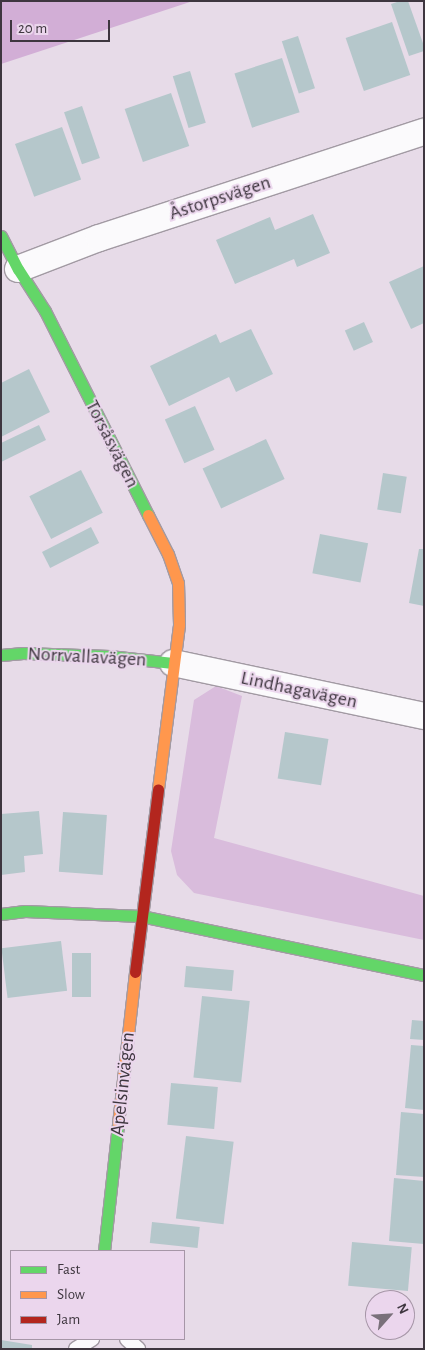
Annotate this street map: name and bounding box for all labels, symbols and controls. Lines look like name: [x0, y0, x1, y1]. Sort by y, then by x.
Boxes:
scale bar: [12, 10, 112, 42]
text: 20 m: [18, 21, 47, 36]
street label: Åstorpsvägen: [166, 170, 274, 226]
street label: Torsåsvägen: [80, 396, 144, 492]
street label: Norrvallavägen: [27, 642, 147, 672]
street label: Lindhagavägen: [239, 666, 359, 714]
street label: Apelsinvägen: [106, 1031, 140, 1137]
legend: [10, 1250, 185, 1340]
text: Fast: [57, 1262, 80, 1277]
text: Slow: [57, 1287, 85, 1302]
north arrow: [365, 1290, 415, 1340]
text: N: [394, 1301, 411, 1316]
text: Jam: [57, 1312, 80, 1327]

